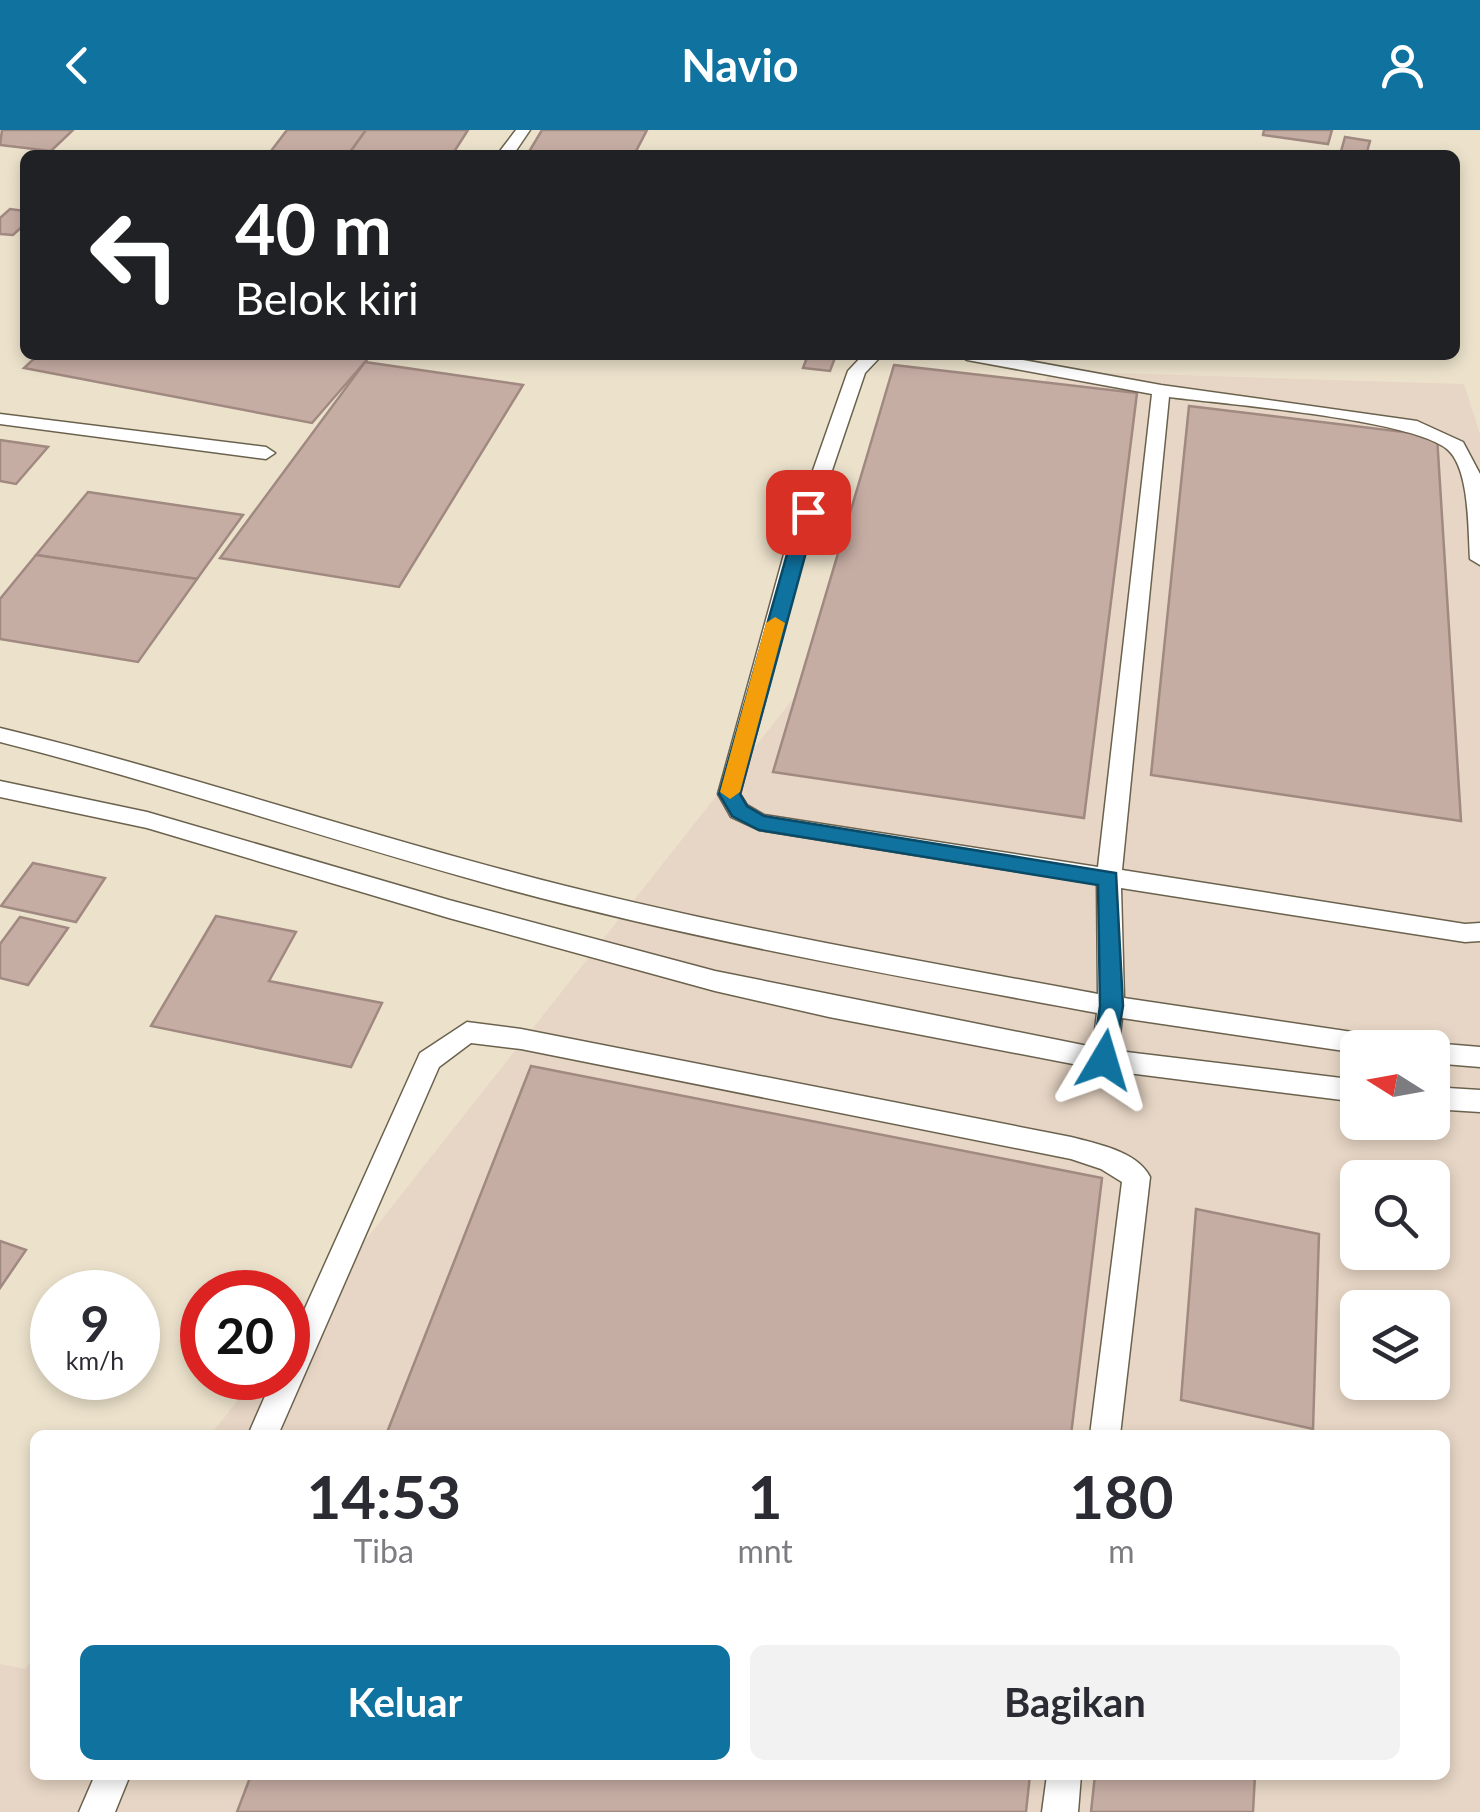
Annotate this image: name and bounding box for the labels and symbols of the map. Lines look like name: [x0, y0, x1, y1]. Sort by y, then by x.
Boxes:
pin: [766, 470, 851, 555]
position arrow: [1052, 1008, 1156, 1112]
north arrow: [1340, 1030, 1450, 1140]
speed limit sign: 20: [180, 1270, 310, 1400]

